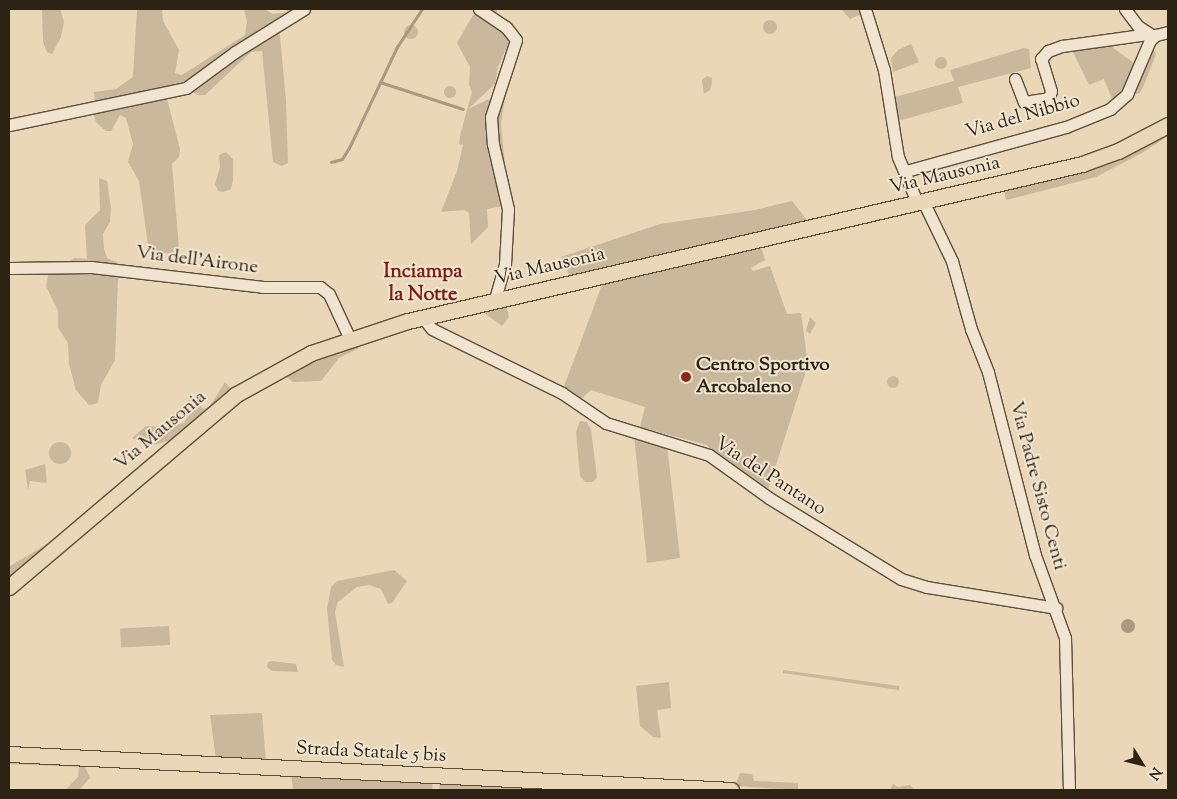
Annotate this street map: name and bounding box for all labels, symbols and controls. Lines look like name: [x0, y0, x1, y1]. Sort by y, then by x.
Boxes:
street label: Via del Nibbio: [963, 90, 1083, 144]
street label: Via Mausonia: [888, 152, 1002, 200]
street label: Via dell'Airone: [135, 242, 259, 280]
street label: Via Mausonia: [493, 243, 607, 291]
district label: Inciampa la Notte: [384, 260, 462, 307]
place label: Centro Sportivo Arcobaleno: [696, 355, 830, 399]
marker: Centro Sportivo Arcobaleno: [680, 371, 692, 383]
street label: Via Mausonia: [111, 386, 211, 476]
street label: Via Padre Sisto Centi: [1004, 399, 1070, 573]
street label: Via del Pantano: [710, 433, 830, 521]
street label: Strada Statale 5 bis: [295, 738, 447, 768]
north arrow: [1117, 739, 1167, 789]
text: N: [1143, 762, 1166, 783]

